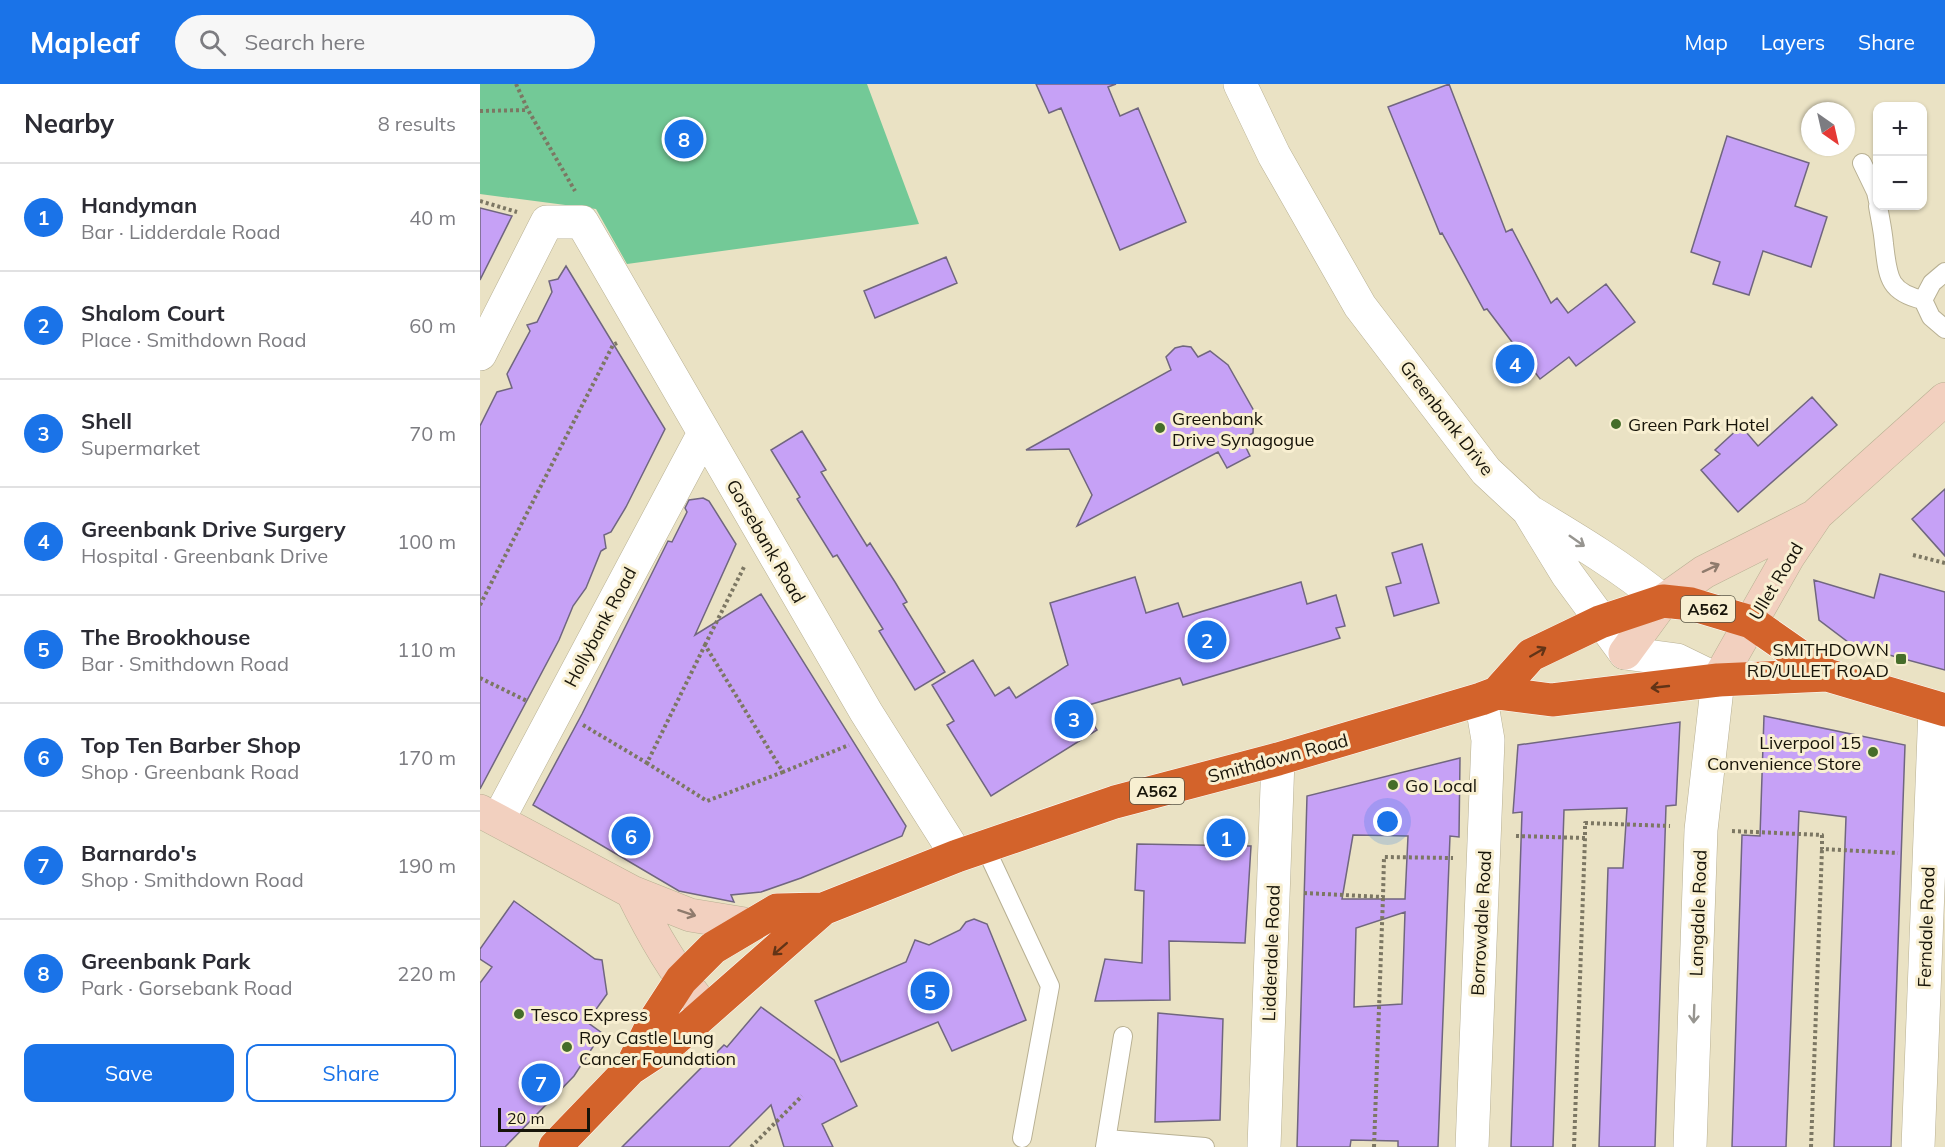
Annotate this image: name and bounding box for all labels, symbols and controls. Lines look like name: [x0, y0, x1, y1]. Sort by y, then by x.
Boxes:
search box: [175, 15, 595, 69]
text: Mapleaf: [30, 25, 139, 60]
icon: search: [196, 26, 229, 59]
text: Search here: [244, 28, 365, 56]
text: Map: [1685, 29, 1728, 55]
text: Layers: [1761, 29, 1825, 55]
text: Share: [1858, 29, 1915, 55]
north arrow: [1801, 102, 1855, 156]
map controls: [1873, 102, 1927, 210]
button: +: [1873, 102, 1927, 156]
text: Nearby: [24, 107, 114, 140]
text: 8 results: [378, 111, 456, 136]
pin: 8: [664, 116, 704, 162]
button: −: [1873, 156, 1927, 210]
text: Handyman: [81, 191, 197, 219]
text: 1: [38, 205, 50, 230]
text: 40 m: [409, 205, 456, 230]
text: Bar · Lidderdale Road: [81, 219, 280, 244]
text: Shalom Court: [81, 299, 225, 327]
text: 2: [38, 313, 50, 338]
text: 60 m: [409, 313, 456, 338]
text: Place · Smithdown Road: [81, 327, 307, 352]
pin: 4: [1496, 342, 1534, 386]
street label: Greenbank Drive: [1395, 356, 1499, 480]
text: Shell: [81, 407, 132, 435]
place label: Greenbank Drive Synagogue: [1172, 407, 1314, 451]
place label: Green Park Hotel: [1628, 413, 1769, 436]
marker: Green Park Hotel: [1609, 417, 1623, 431]
text: 3: [38, 421, 50, 446]
text: 70 m: [409, 421, 456, 446]
marker: Greenbank Drive Synagogue: [1153, 421, 1167, 435]
text: Supermarket: [81, 435, 200, 460]
street label: Gorsebank Road: [721, 475, 811, 607]
text: Greenbank Drive Surgery: [81, 515, 346, 543]
text: 4: [38, 529, 50, 554]
text: 100 m: [397, 529, 456, 554]
one-way arrow: [1568, 535, 1585, 547]
street label: Ullet Road: [1744, 538, 1808, 624]
text: Hospital · Greenbank Drive: [81, 543, 328, 568]
one-way arrow: [1702, 562, 1720, 574]
street label: Hollybank Road: [559, 563, 641, 691]
road number: A562: [1681, 596, 1735, 622]
pin: 2: [1188, 618, 1226, 662]
text: The Brookhouse: [81, 623, 250, 651]
text: 5: [38, 637, 50, 662]
text: 110 m: [397, 637, 456, 662]
place label: SMITHDOWN RD/ULLET ROAD: [1747, 638, 1889, 682]
one-way arrow: [1529, 646, 1546, 658]
text: Bar · Smithdown Road: [81, 651, 289, 676]
marker: SMITHDOWN RD/ULLET ROAD: [1894, 652, 1908, 666]
one-way arrow: [1650, 682, 1670, 693]
pin: 3: [1054, 696, 1094, 742]
street label: Smithdown Road: [1205, 728, 1351, 788]
text: Top Ten Barber Shop: [81, 731, 301, 759]
place label: Liverpool 15 Convenience Store: [1707, 731, 1861, 775]
text: 6: [38, 745, 50, 770]
text: 170 m: [397, 745, 456, 770]
marker: Liverpool 15 Convenience Store: [1866, 745, 1880, 759]
text: Shop · Greenbank Road: [81, 759, 299, 784]
place label: Go Local: [1405, 774, 1477, 797]
road number: A562: [1130, 778, 1184, 804]
marker: Go Local: [1386, 778, 1400, 792]
your location: [1373, 807, 1402, 836]
pin: 6: [612, 814, 650, 858]
pin: 1: [1206, 816, 1246, 861]
text: Barnardo's: [81, 839, 197, 867]
street label: Langdale Road: [1684, 849, 1712, 977]
street label: Borrowdale Road: [1466, 850, 1496, 996]
text: 7: [38, 853, 50, 878]
text: 190 m: [397, 853, 456, 878]
street label: Ferndale Road: [1912, 866, 1940, 988]
text: Shop · Smithdown Road: [81, 867, 304, 892]
street label: Lidderdale Road: [1257, 884, 1285, 1022]
one-way arrow: [677, 908, 696, 919]
one-way arrow: [773, 942, 788, 956]
text: Greenbank Park: [81, 947, 250, 975]
text: 8: [38, 961, 50, 986]
text: 220 m: [397, 961, 456, 986]
pin: 5: [910, 968, 950, 1014]
text: Park · Gorsebank Road: [81, 975, 292, 1000]
place label: Tesco Express: [531, 1003, 648, 1026]
one-way arrow: [1689, 1004, 1700, 1024]
marker: Tesco Express: [512, 1007, 526, 1021]
place label: Roy Castle Lung Cancer Foundation: [579, 1026, 736, 1070]
marker: Roy Castle Lung Cancer Foundation: [560, 1040, 574, 1054]
button: Save: [24, 1044, 234, 1102]
button: Share: [246, 1044, 456, 1102]
pin: 7: [522, 1060, 560, 1106]
scale bar: [498, 1105, 590, 1132]
text: 20 m: [507, 1108, 544, 1128]

